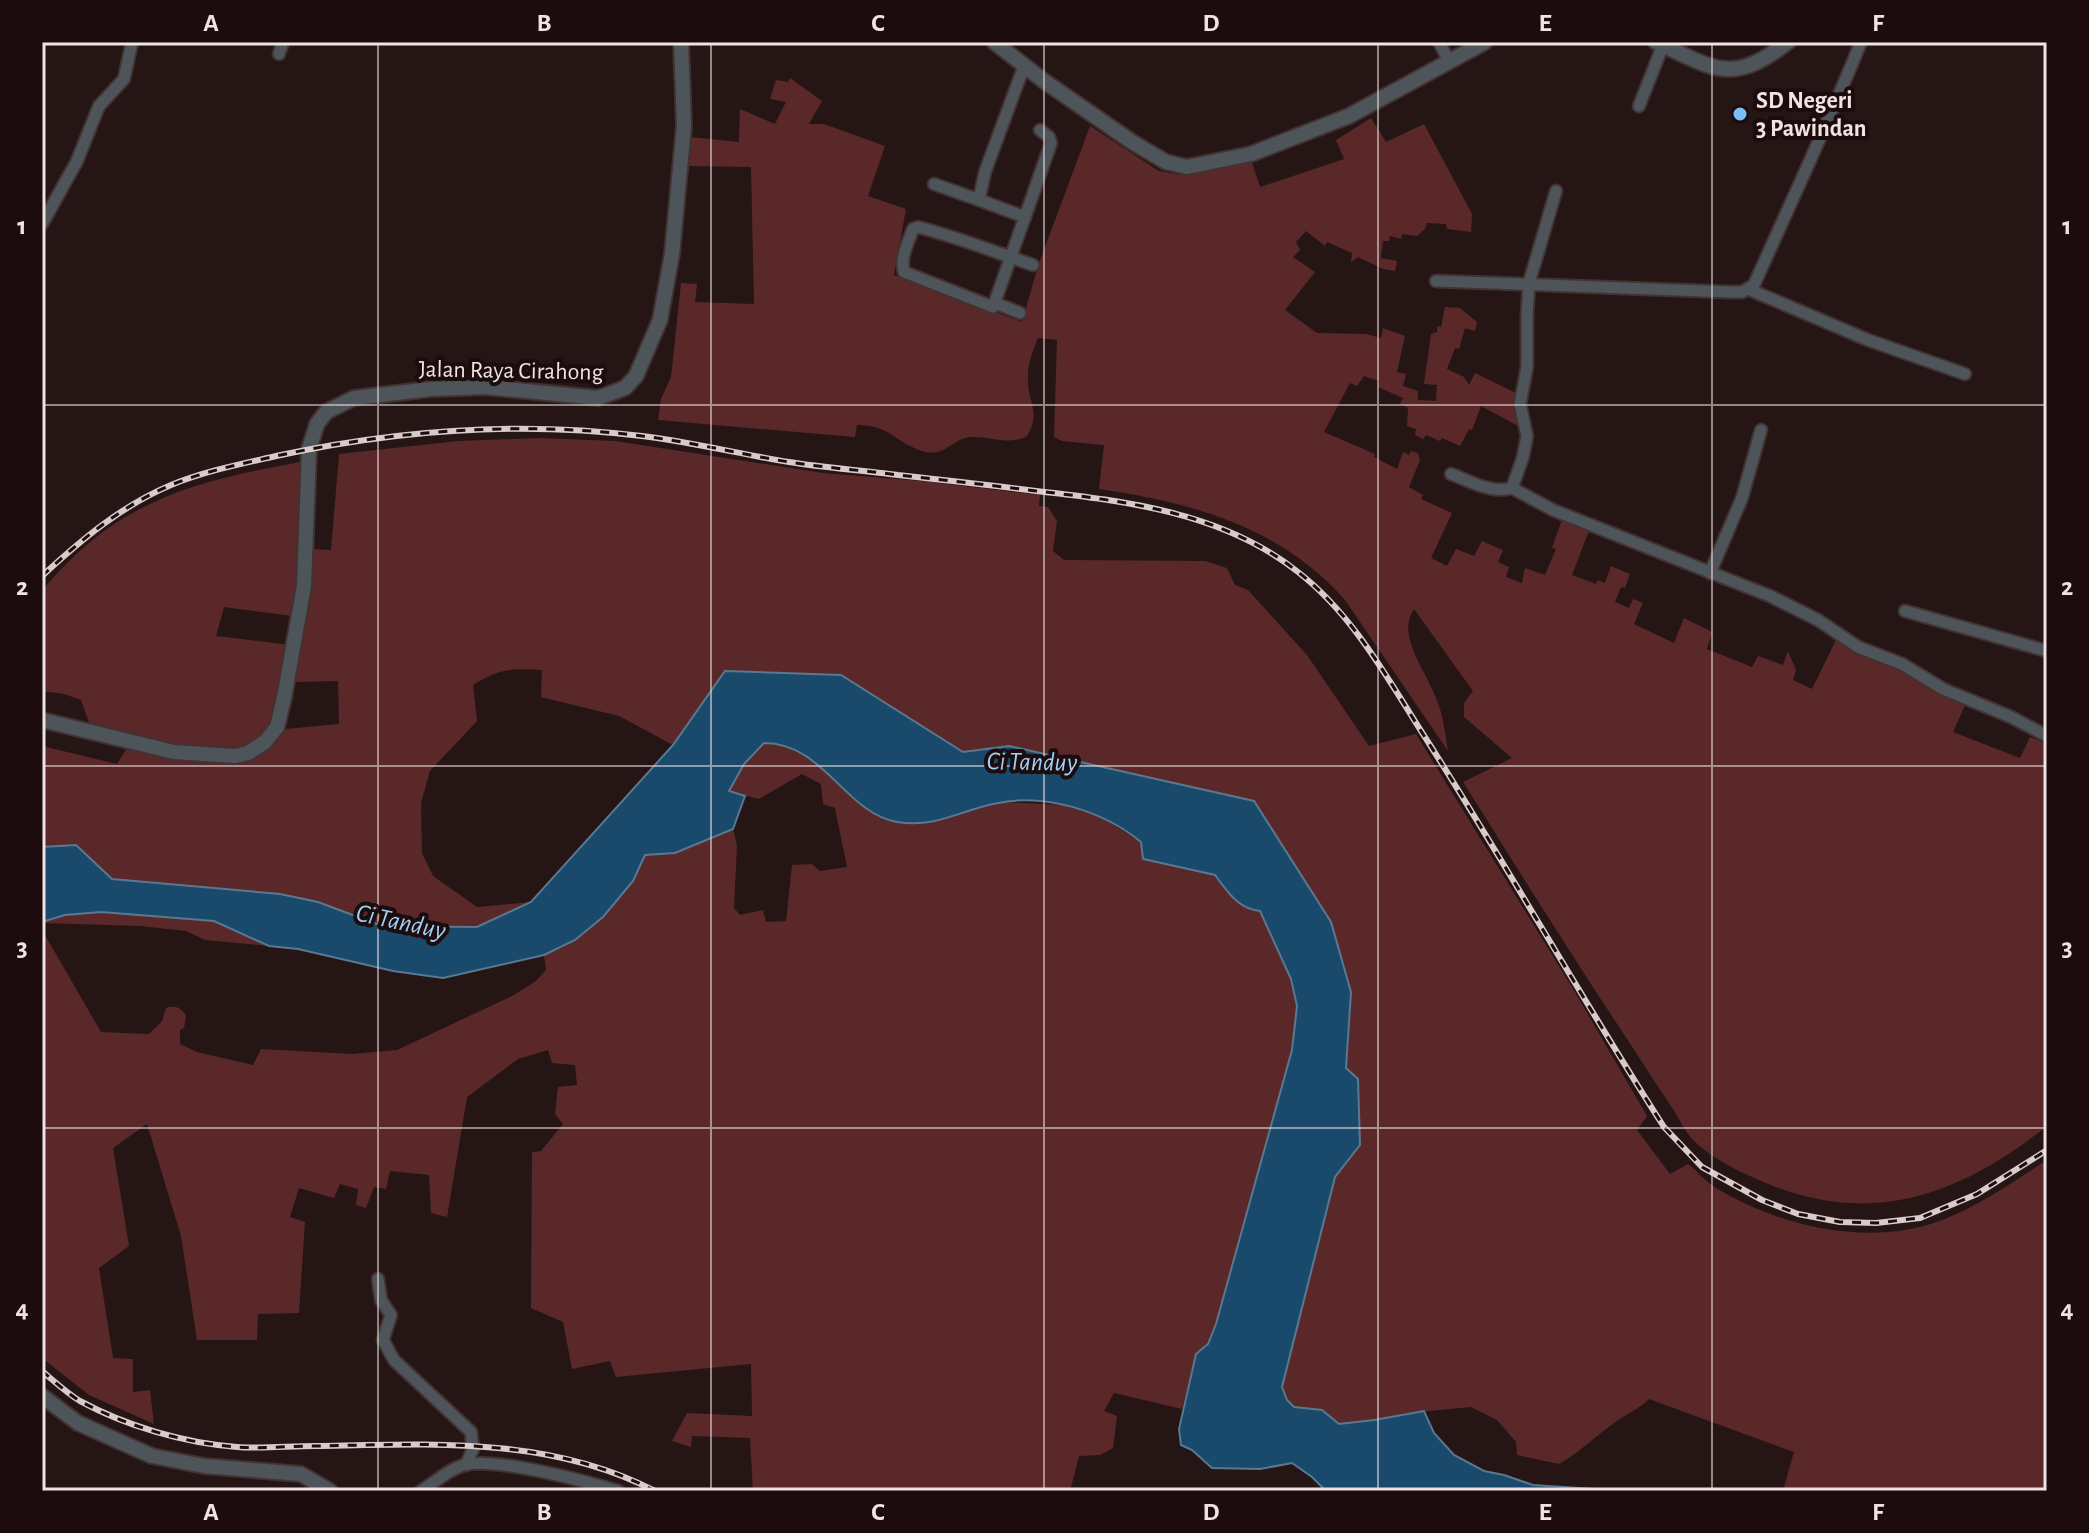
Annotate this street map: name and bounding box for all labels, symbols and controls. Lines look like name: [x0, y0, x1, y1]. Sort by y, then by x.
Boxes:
text: A: [203, 10, 219, 36]
text: B: [536, 10, 552, 36]
text: C: [871, 10, 885, 36]
text: D: [1202, 10, 1220, 36]
text: E: [1538, 10, 1552, 36]
text: F: [1872, 10, 1885, 36]
place label: SD Negeri 3 Pawindan: [1756, 89, 1867, 141]
marker: SD Negeri 3 Pawindan: [1731, 105, 1749, 123]
text: 1: [17, 213, 27, 239]
text: 1: [2062, 213, 2072, 239]
street label: Jalan Raya Cirahong: [418, 357, 604, 385]
text: 2: [16, 574, 28, 600]
text: 2: [2061, 574, 2073, 600]
water label: Ci Tanduy: [986, 748, 1078, 776]
water label: Ci Tanduy: [354, 900, 448, 944]
text: 3: [16, 935, 28, 961]
text: 3: [2061, 935, 2073, 961]
text: 4: [15, 1296, 29, 1322]
text: 4: [2060, 1296, 2074, 1322]
text: A: [203, 1499, 219, 1525]
text: B: [536, 1499, 552, 1525]
text: C: [871, 1499, 885, 1525]
text: D: [1202, 1499, 1220, 1525]
text: E: [1538, 1499, 1552, 1525]
text: F: [1872, 1499, 1885, 1525]

